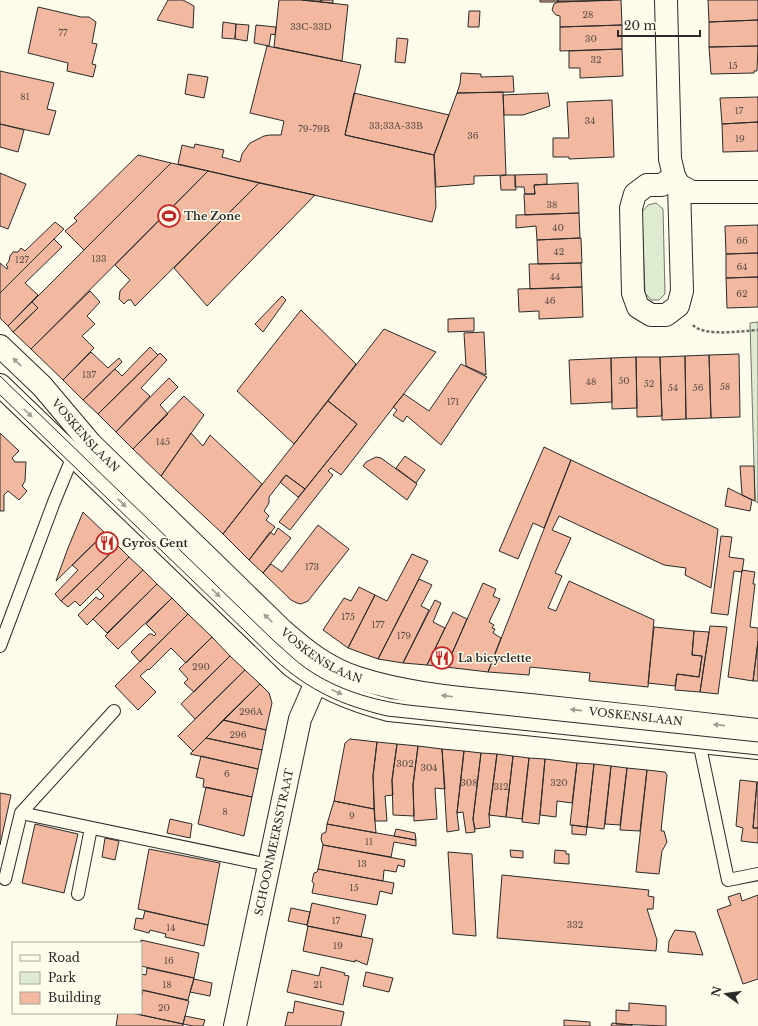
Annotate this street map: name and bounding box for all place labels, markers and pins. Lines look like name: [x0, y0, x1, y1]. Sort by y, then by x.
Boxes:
sports icon: The Zone: [156, 203, 182, 229]
place label: The Zone: [184, 209, 241, 223]
restaurant icon: Gyros Gent: [94, 530, 120, 556]
place label: Gyros Gent: [122, 536, 188, 550]
restaurant icon: La bicyclette: [429, 645, 455, 671]
place label: La bicyclette: [458, 651, 532, 665]

